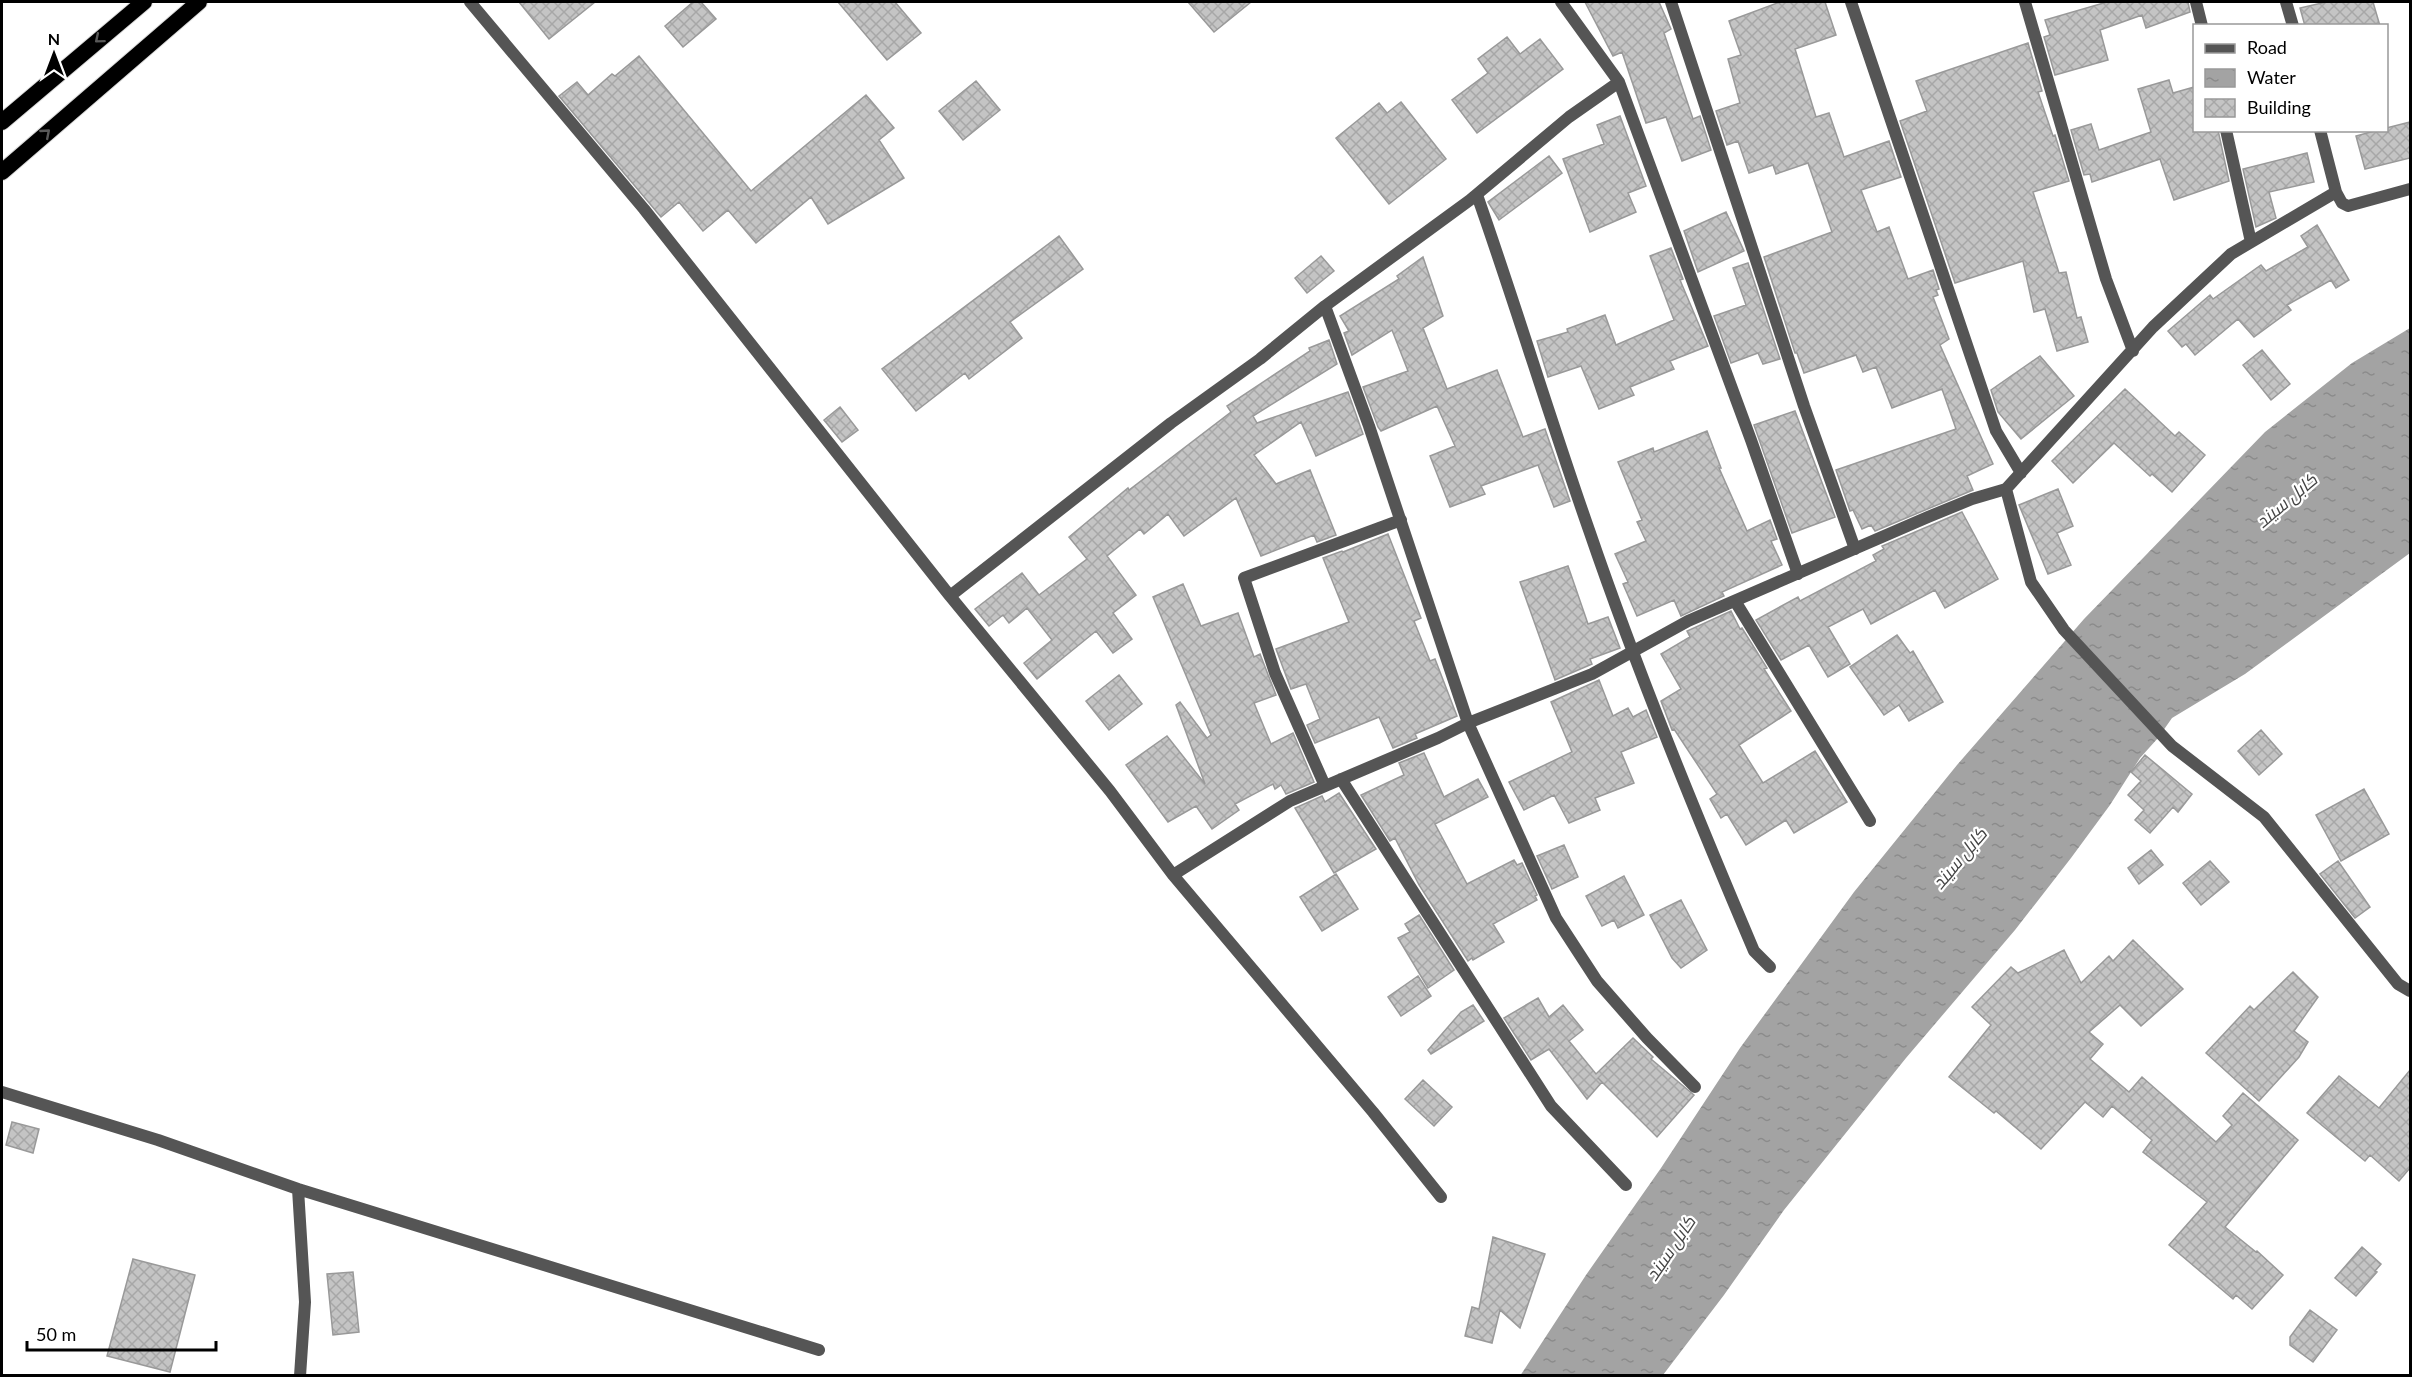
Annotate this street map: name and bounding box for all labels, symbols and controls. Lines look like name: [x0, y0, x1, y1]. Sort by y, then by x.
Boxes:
north arrow: [24, 24, 84, 84]
legend: [2193, 24, 2388, 132]
text: N: [48, 29, 60, 48]
one-way arrow: [95, 32, 106, 43]
text: Road: [2247, 36, 2287, 58]
text: Water: [2247, 66, 2296, 88]
text: Building: [2247, 96, 2311, 118]
one-way arrow: [39, 130, 50, 141]
water label: کابل سيند: [2251, 468, 2322, 533]
water label: کابل سيند: [1927, 822, 1992, 894]
water label: کابل سيند: [1640, 1211, 1701, 1285]
scale bar: [27, 1314, 216, 1352]
text: 50 m: [36, 1323, 76, 1345]

